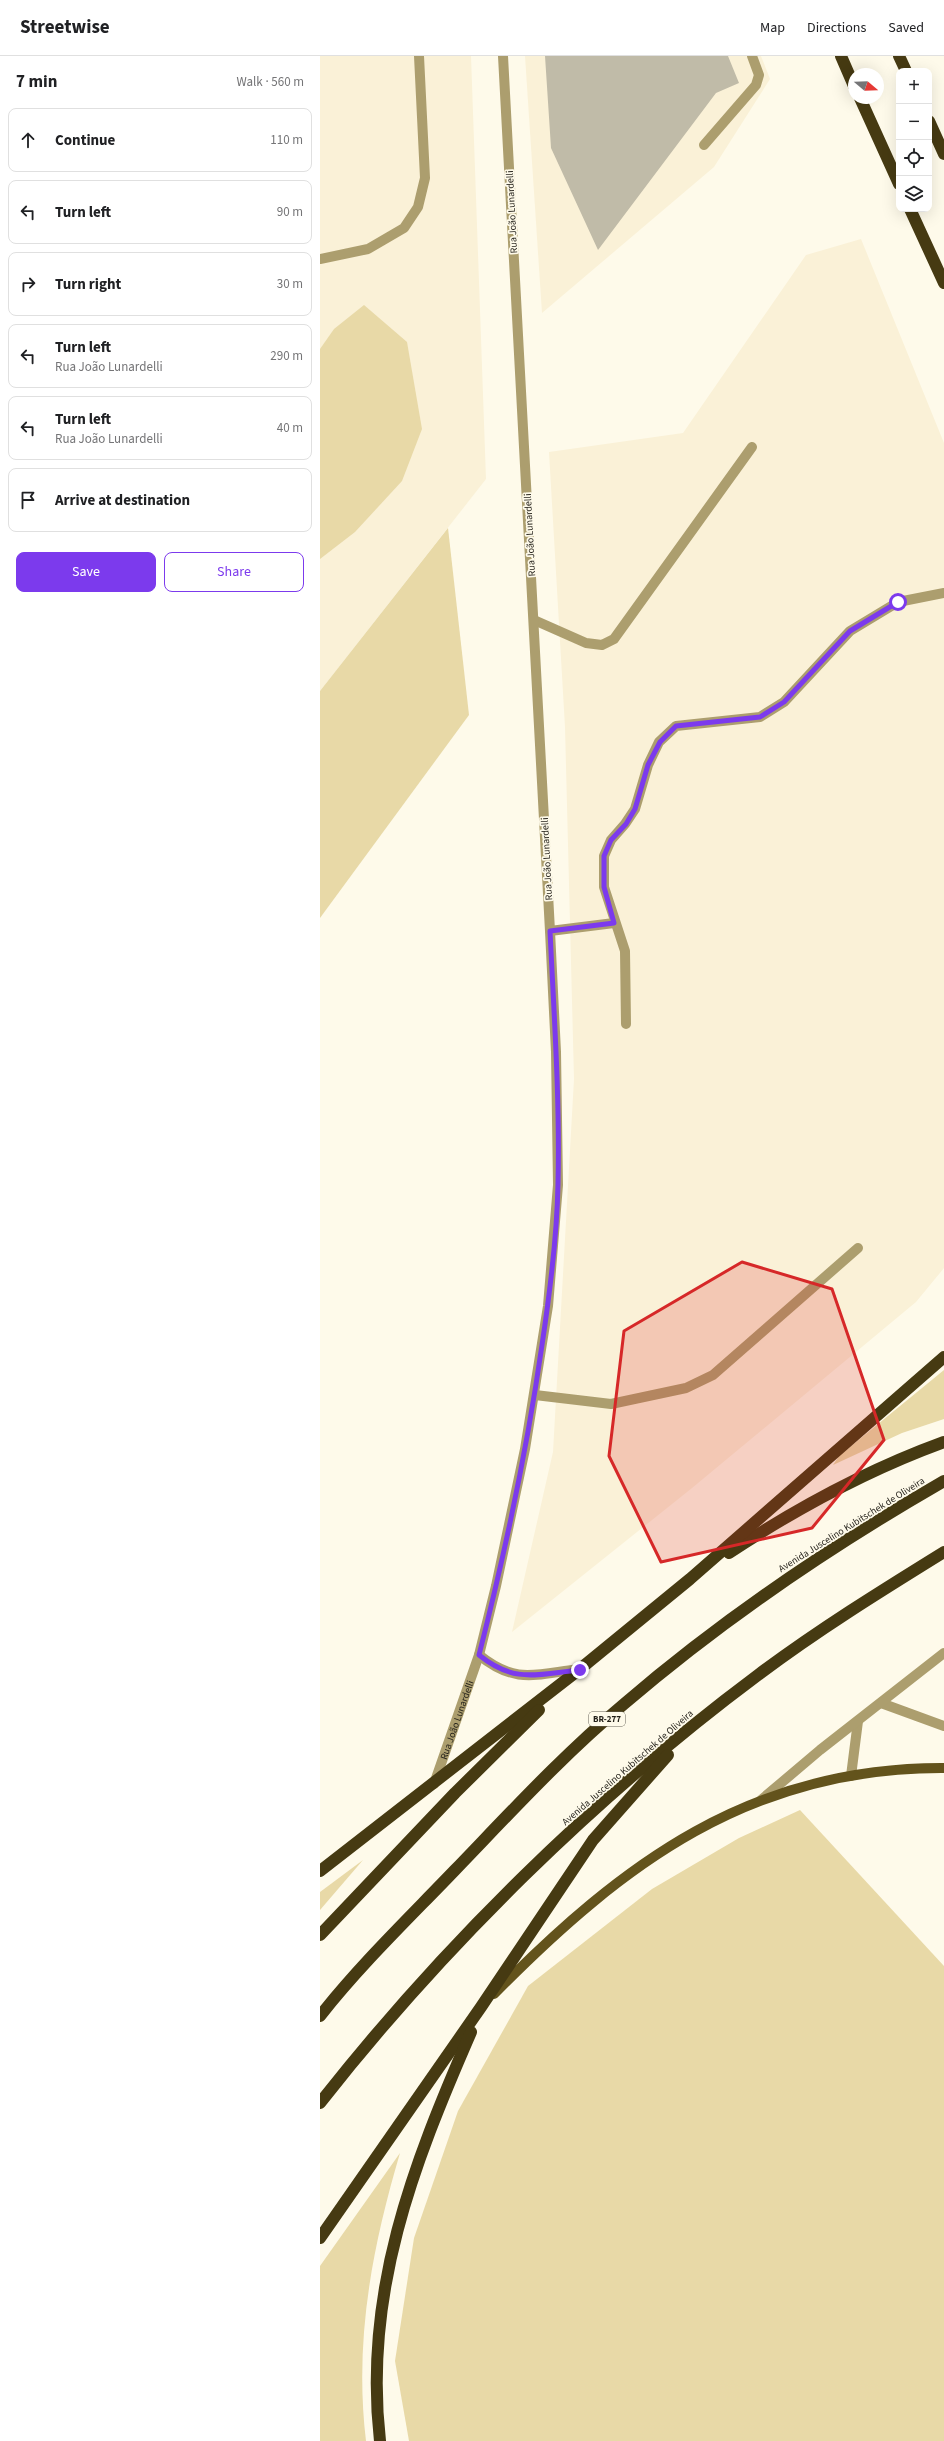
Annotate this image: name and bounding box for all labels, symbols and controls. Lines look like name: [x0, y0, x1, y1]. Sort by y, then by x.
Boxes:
text: Streetwise: [20, 14, 110, 41]
text: Map: [760, 18, 785, 38]
text: Directions: [807, 18, 866, 38]
text: Saved: [888, 18, 924, 38]
north arrow: [848, 68, 884, 104]
map controls: [896, 68, 932, 212]
button: +: [896, 68, 932, 104]
text: 7 min: [16, 70, 57, 94]
text: Walk · 560 m: [236, 73, 304, 91]
button: −: [896, 104, 932, 140]
icon: ahead: [17, 129, 39, 151]
text: Continue: [55, 130, 115, 151]
text: 110 m: [270, 131, 303, 149]
button: locate: [896, 140, 932, 176]
street label: Rua João Lunardelli: [503, 170, 521, 254]
button: layers: [896, 176, 932, 212]
icon: left: [17, 201, 39, 223]
text: Turn left: [55, 202, 111, 223]
text: 90 m: [277, 203, 303, 221]
icon: right: [17, 273, 39, 295]
text: Turn right: [55, 274, 121, 295]
text: 30 m: [277, 275, 303, 293]
text: Turn left: [55, 337, 111, 358]
icon: left: [17, 345, 39, 367]
text: 290 m: [270, 347, 303, 365]
text: Rua João Lunardelli: [55, 358, 163, 376]
text: Turn left: [55, 409, 111, 430]
icon: left: [17, 417, 39, 439]
text: 40 m: [277, 419, 303, 437]
text: Rua João Lunardelli: [55, 430, 163, 448]
icon: arrive: [17, 489, 39, 511]
text: Arrive at destination: [55, 490, 190, 511]
street label: Rua João Lunardelli: [521, 493, 539, 577]
button: Save: [16, 552, 156, 592]
button: Share: [164, 552, 304, 592]
route start: [889, 593, 907, 611]
street label: Rua João Lunardelli: [538, 817, 556, 901]
street label: Avenida Juscelino Kubitschek de Oliveira: [776, 1474, 927, 1576]
route end: [571, 1661, 589, 1679]
street label: Rua João Lunardelli: [437, 1679, 478, 1762]
street label: Avenida Juscelino Kubitschek de Oliveira: [559, 1707, 696, 1829]
road number: BR-277: [589, 1712, 625, 1726]

